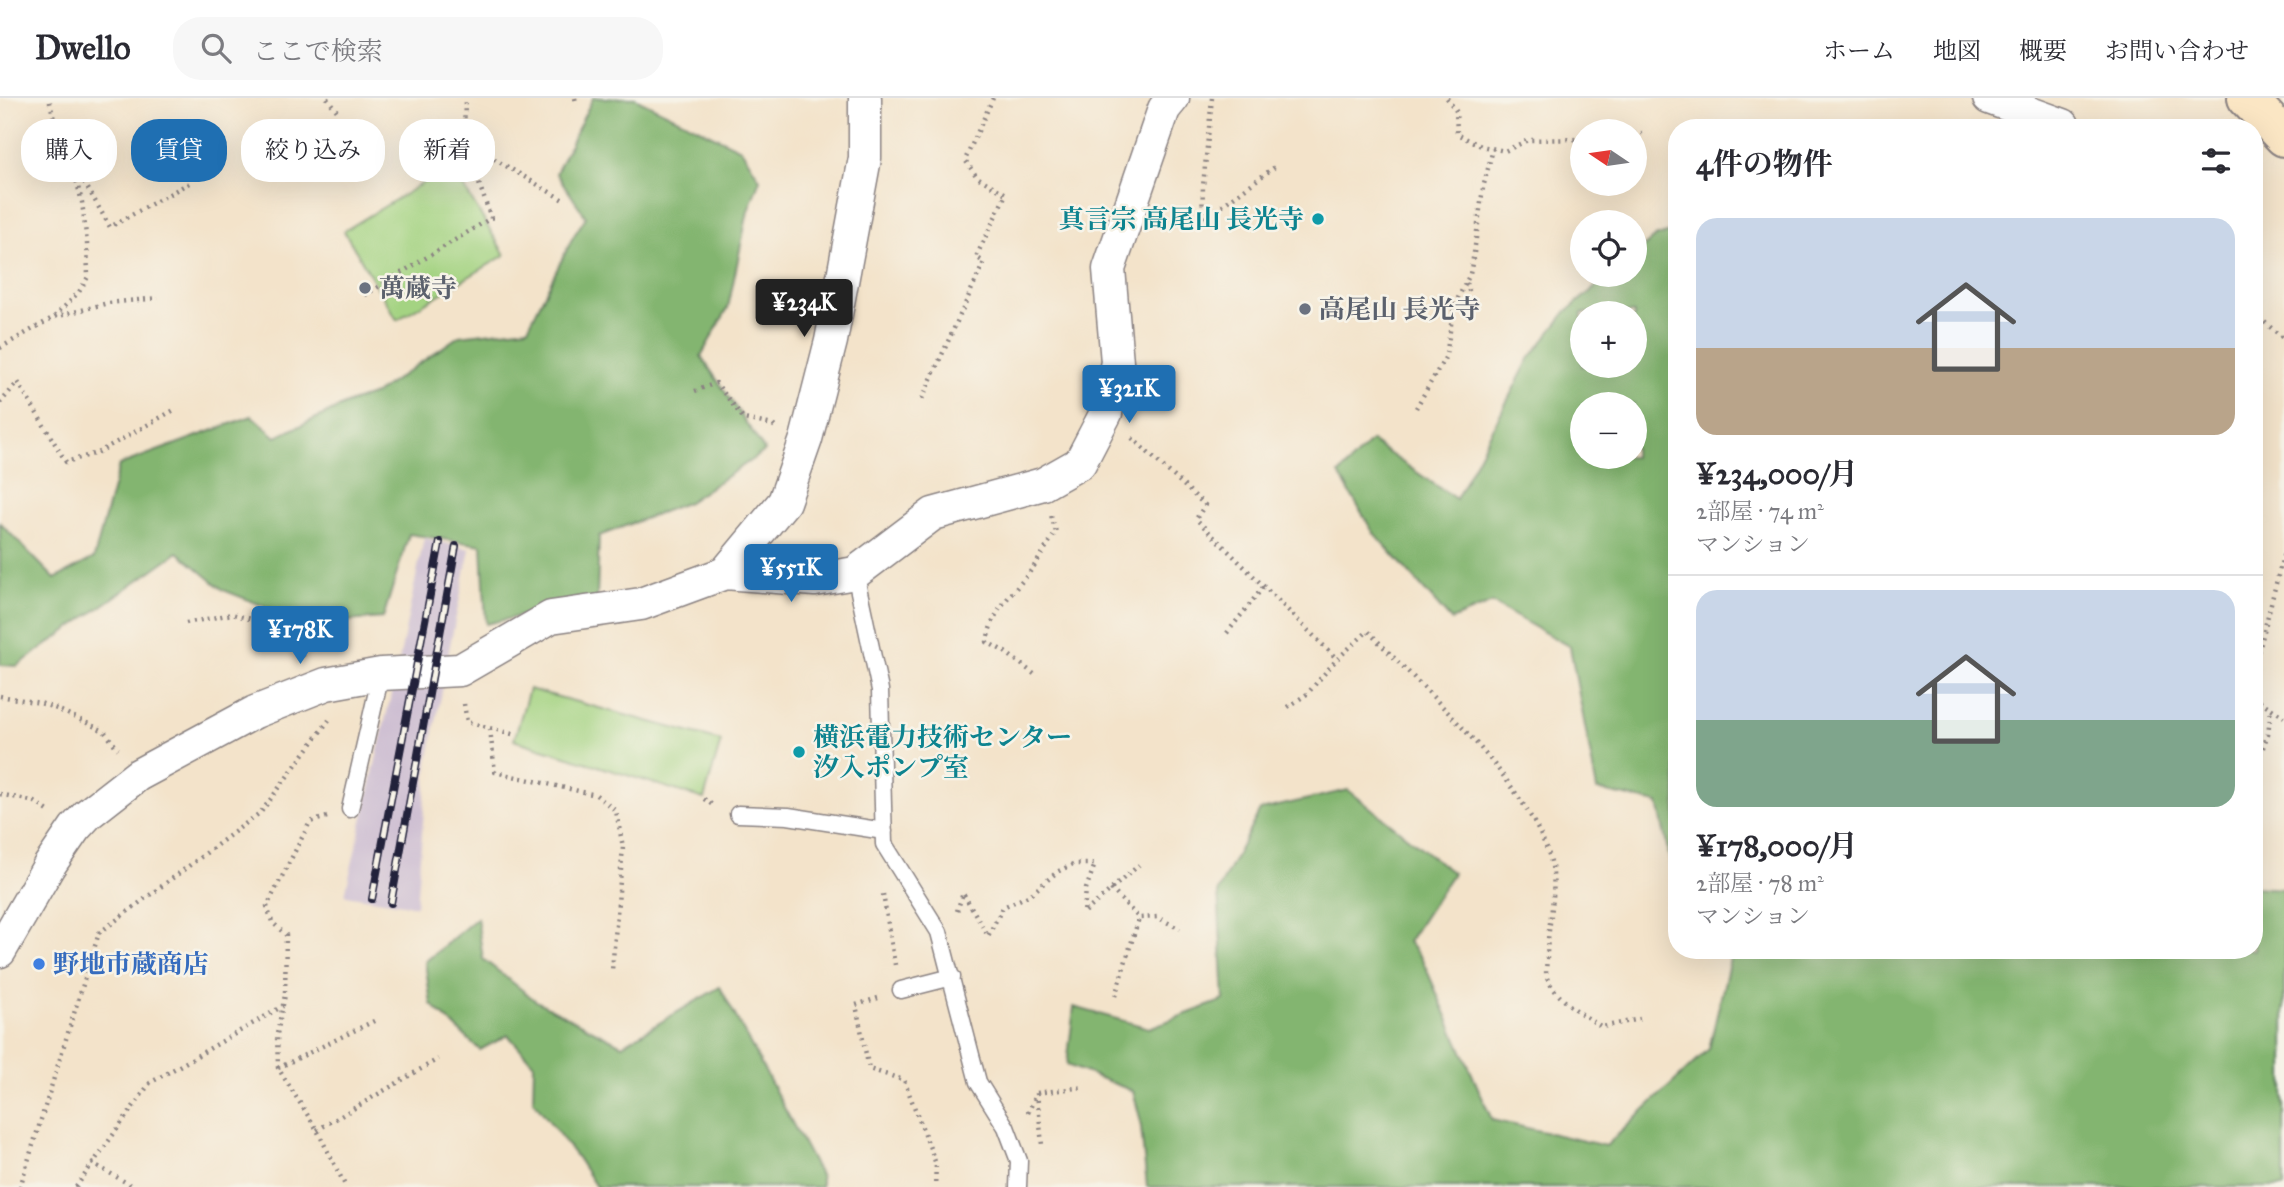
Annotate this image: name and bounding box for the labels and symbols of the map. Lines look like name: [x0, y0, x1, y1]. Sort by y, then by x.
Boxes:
north arrow: [1570, 119, 1647, 196]
place label: 真言宗 高尾山 長光寺: [1059, 203, 1304, 235]
marker: 真言宗 高尾山 長光寺: [1310, 211, 1326, 227]
place label: 萬蔵寺: [379, 272, 457, 304]
marker: 萬蔵寺: [357, 280, 373, 296]
pin: ¥234K: [755, 280, 853, 339]
place label: 高尾山 長光寺: [1319, 293, 1481, 325]
marker: 高尾山 長光寺: [1297, 301, 1313, 317]
pin: ¥321K: [1080, 366, 1178, 425]
pin: ¥551K: [742, 545, 840, 604]
pin: ¥178K: [251, 606, 349, 666]
place label: 横浜電力技術センター 汐入ポンプ室: [813, 721, 1072, 783]
marker: 横浜電力技術センター 汐入ポンプ室: [791, 744, 807, 760]
place label: 野地市蔵商店: [53, 948, 209, 980]
marker: 野地市蔵商店: [31, 956, 47, 972]

